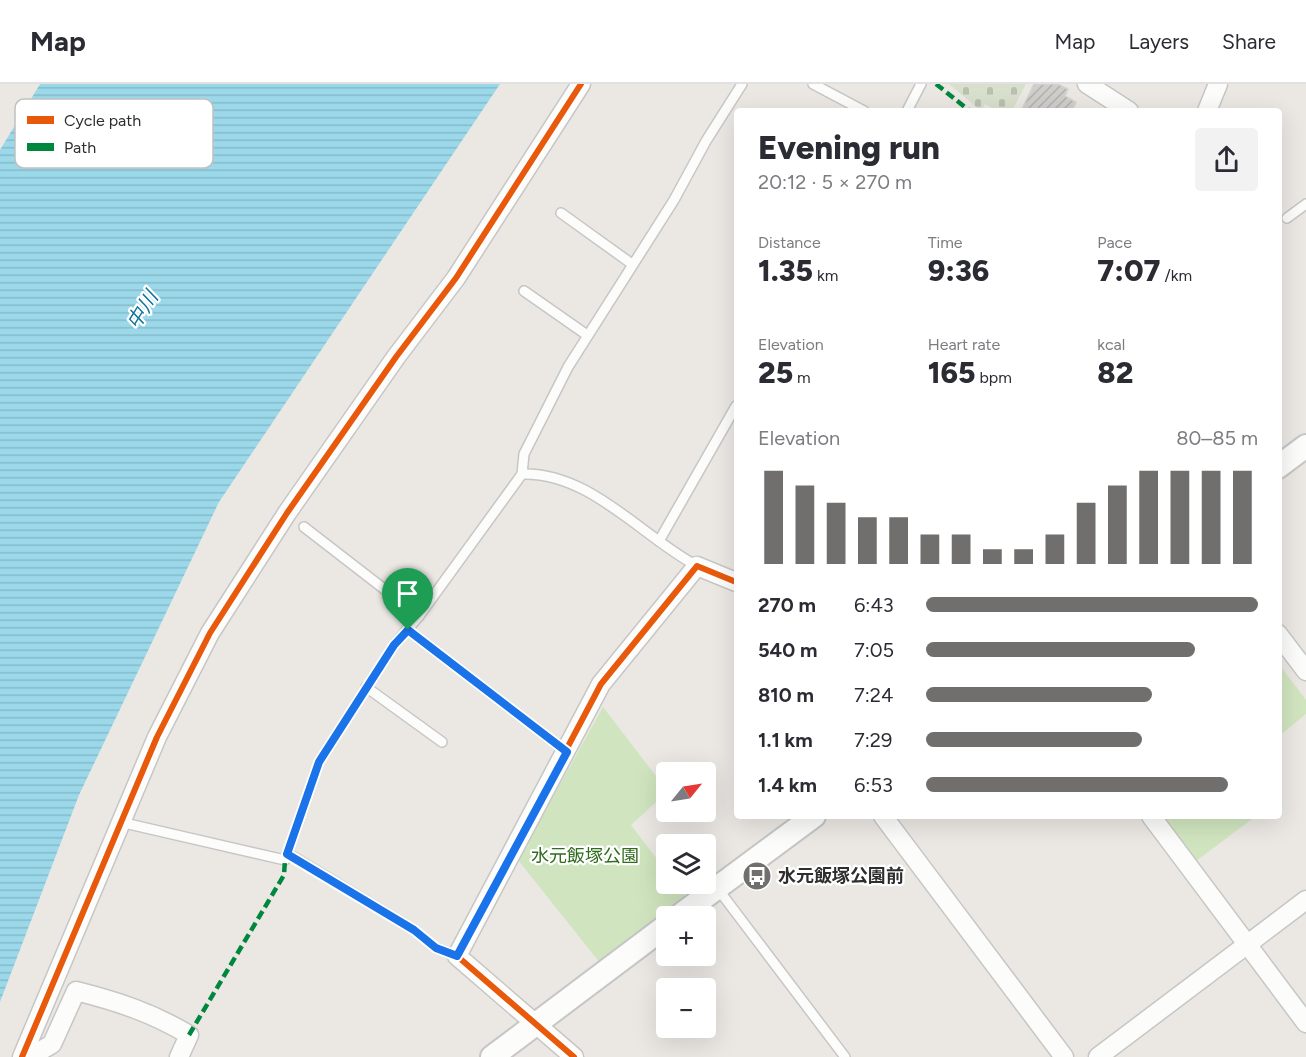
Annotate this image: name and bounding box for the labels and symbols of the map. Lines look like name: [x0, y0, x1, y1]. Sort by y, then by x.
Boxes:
legend: [15, 99, 213, 168]
text: Cycle path: [64, 111, 141, 130]
text: Path: [64, 138, 96, 157]
water label: 中川: [121, 285, 164, 333]
pin: [382, 568, 433, 630]
north arrow: [656, 762, 716, 822]
park label: 水元飯塚公園: [531, 845, 639, 867]
bus stop icon: 水元飯塚公園前: [741, 860, 773, 892]
place label: 水元飯塚公園前: [778, 865, 904, 887]

